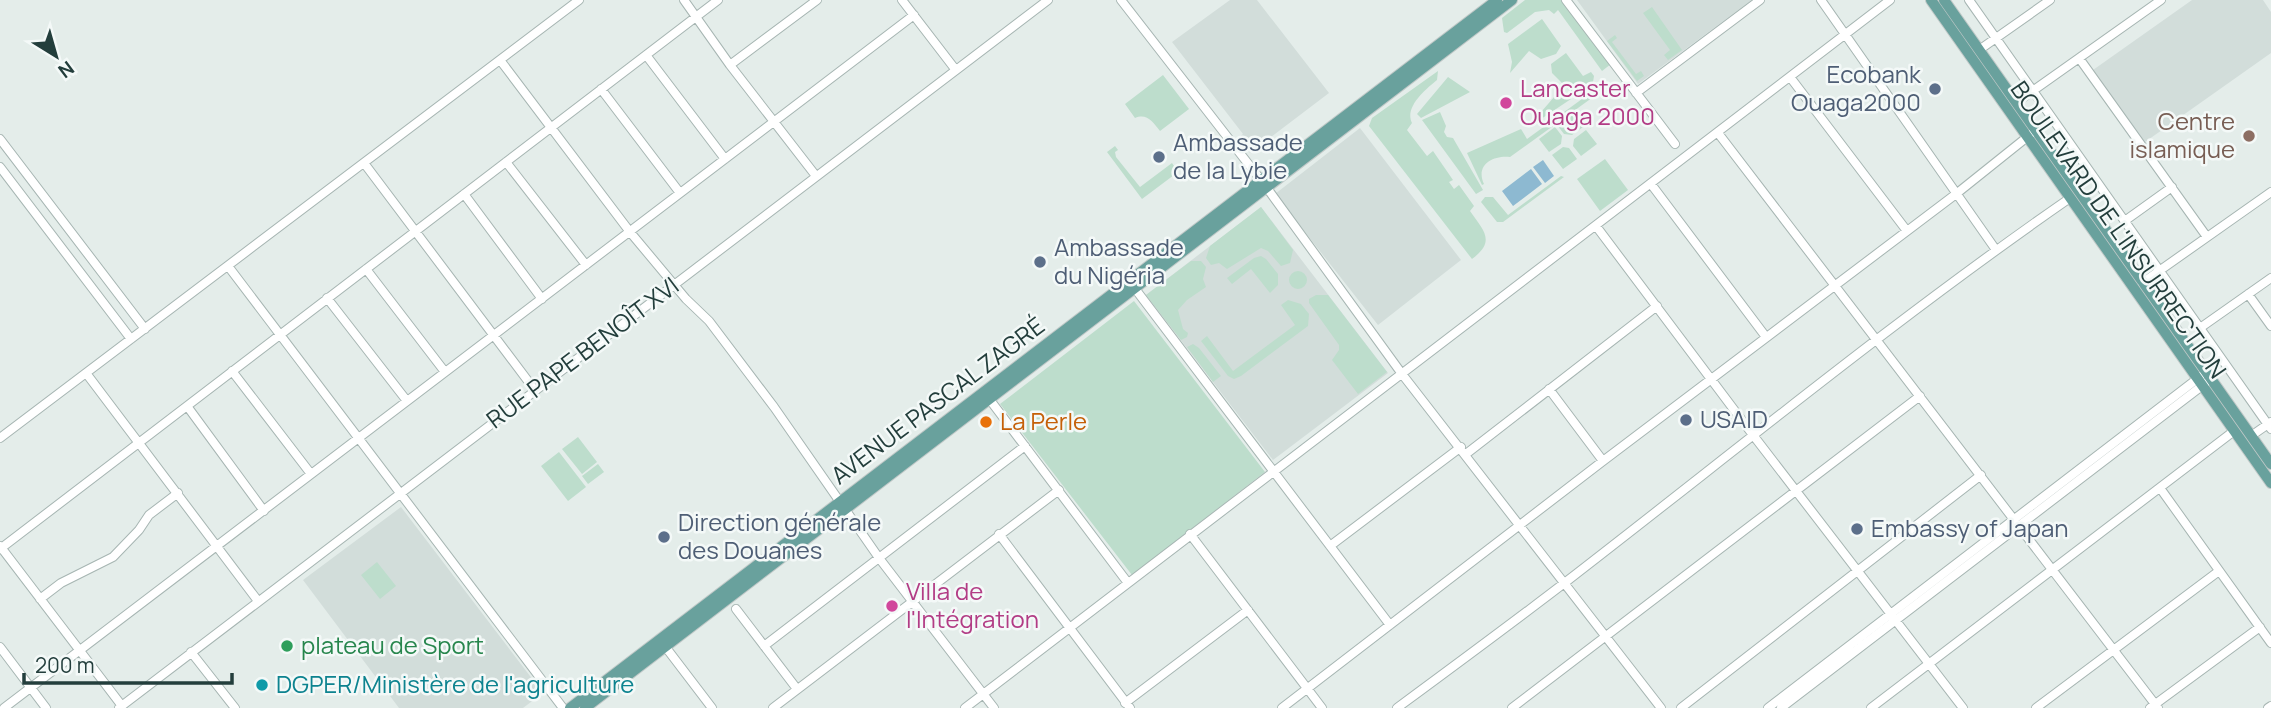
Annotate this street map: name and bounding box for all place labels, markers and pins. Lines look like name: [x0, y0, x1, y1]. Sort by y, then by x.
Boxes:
place label: Ecobank Ouaga2000: [1791, 57, 1922, 118]
place label: Lancaster Ouaga 2000: [1520, 71, 1655, 132]
marker: Ecobank Ouaga2000: [1927, 81, 1943, 97]
marker: Lancaster Ouaga 2000: [1498, 95, 1514, 111]
place label: Centre islamique: [2129, 104, 2235, 165]
place label: Ambassade de la Lybie: [1173, 125, 1303, 186]
marker: Centre islamique: [2241, 128, 2257, 144]
marker: Ambassade de la Lybie: [1151, 149, 1167, 165]
place label: Ambassade du Nigéria: [1054, 230, 1184, 291]
marker: Ambassade du Nigéria: [1032, 254, 1048, 270]
place label: USAID: [1700, 402, 1768, 435]
place label: La Perle: [1000, 404, 1087, 437]
marker: USAID: [1678, 412, 1694, 428]
marker: La Perle: [978, 414, 994, 430]
place label: Direction générale des Douanes: [678, 505, 881, 566]
place label: Embassy of Japan: [1871, 511, 2069, 544]
marker: Embassy of Japan: [1849, 521, 1865, 537]
marker: Direction générale des Douanes: [656, 529, 672, 545]
place label: Villa de l'Intégration: [906, 574, 1039, 635]
marker: Villa de l'Intégration: [884, 598, 900, 614]
place label: plateau de Sport: [301, 628, 484, 661]
marker: plateau de Sport: [279, 638, 295, 654]
place label: DGPER/Ministère de l'agriculture: [276, 667, 634, 700]
marker: DGPER/Ministère de l'agriculture: [254, 677, 270, 693]

